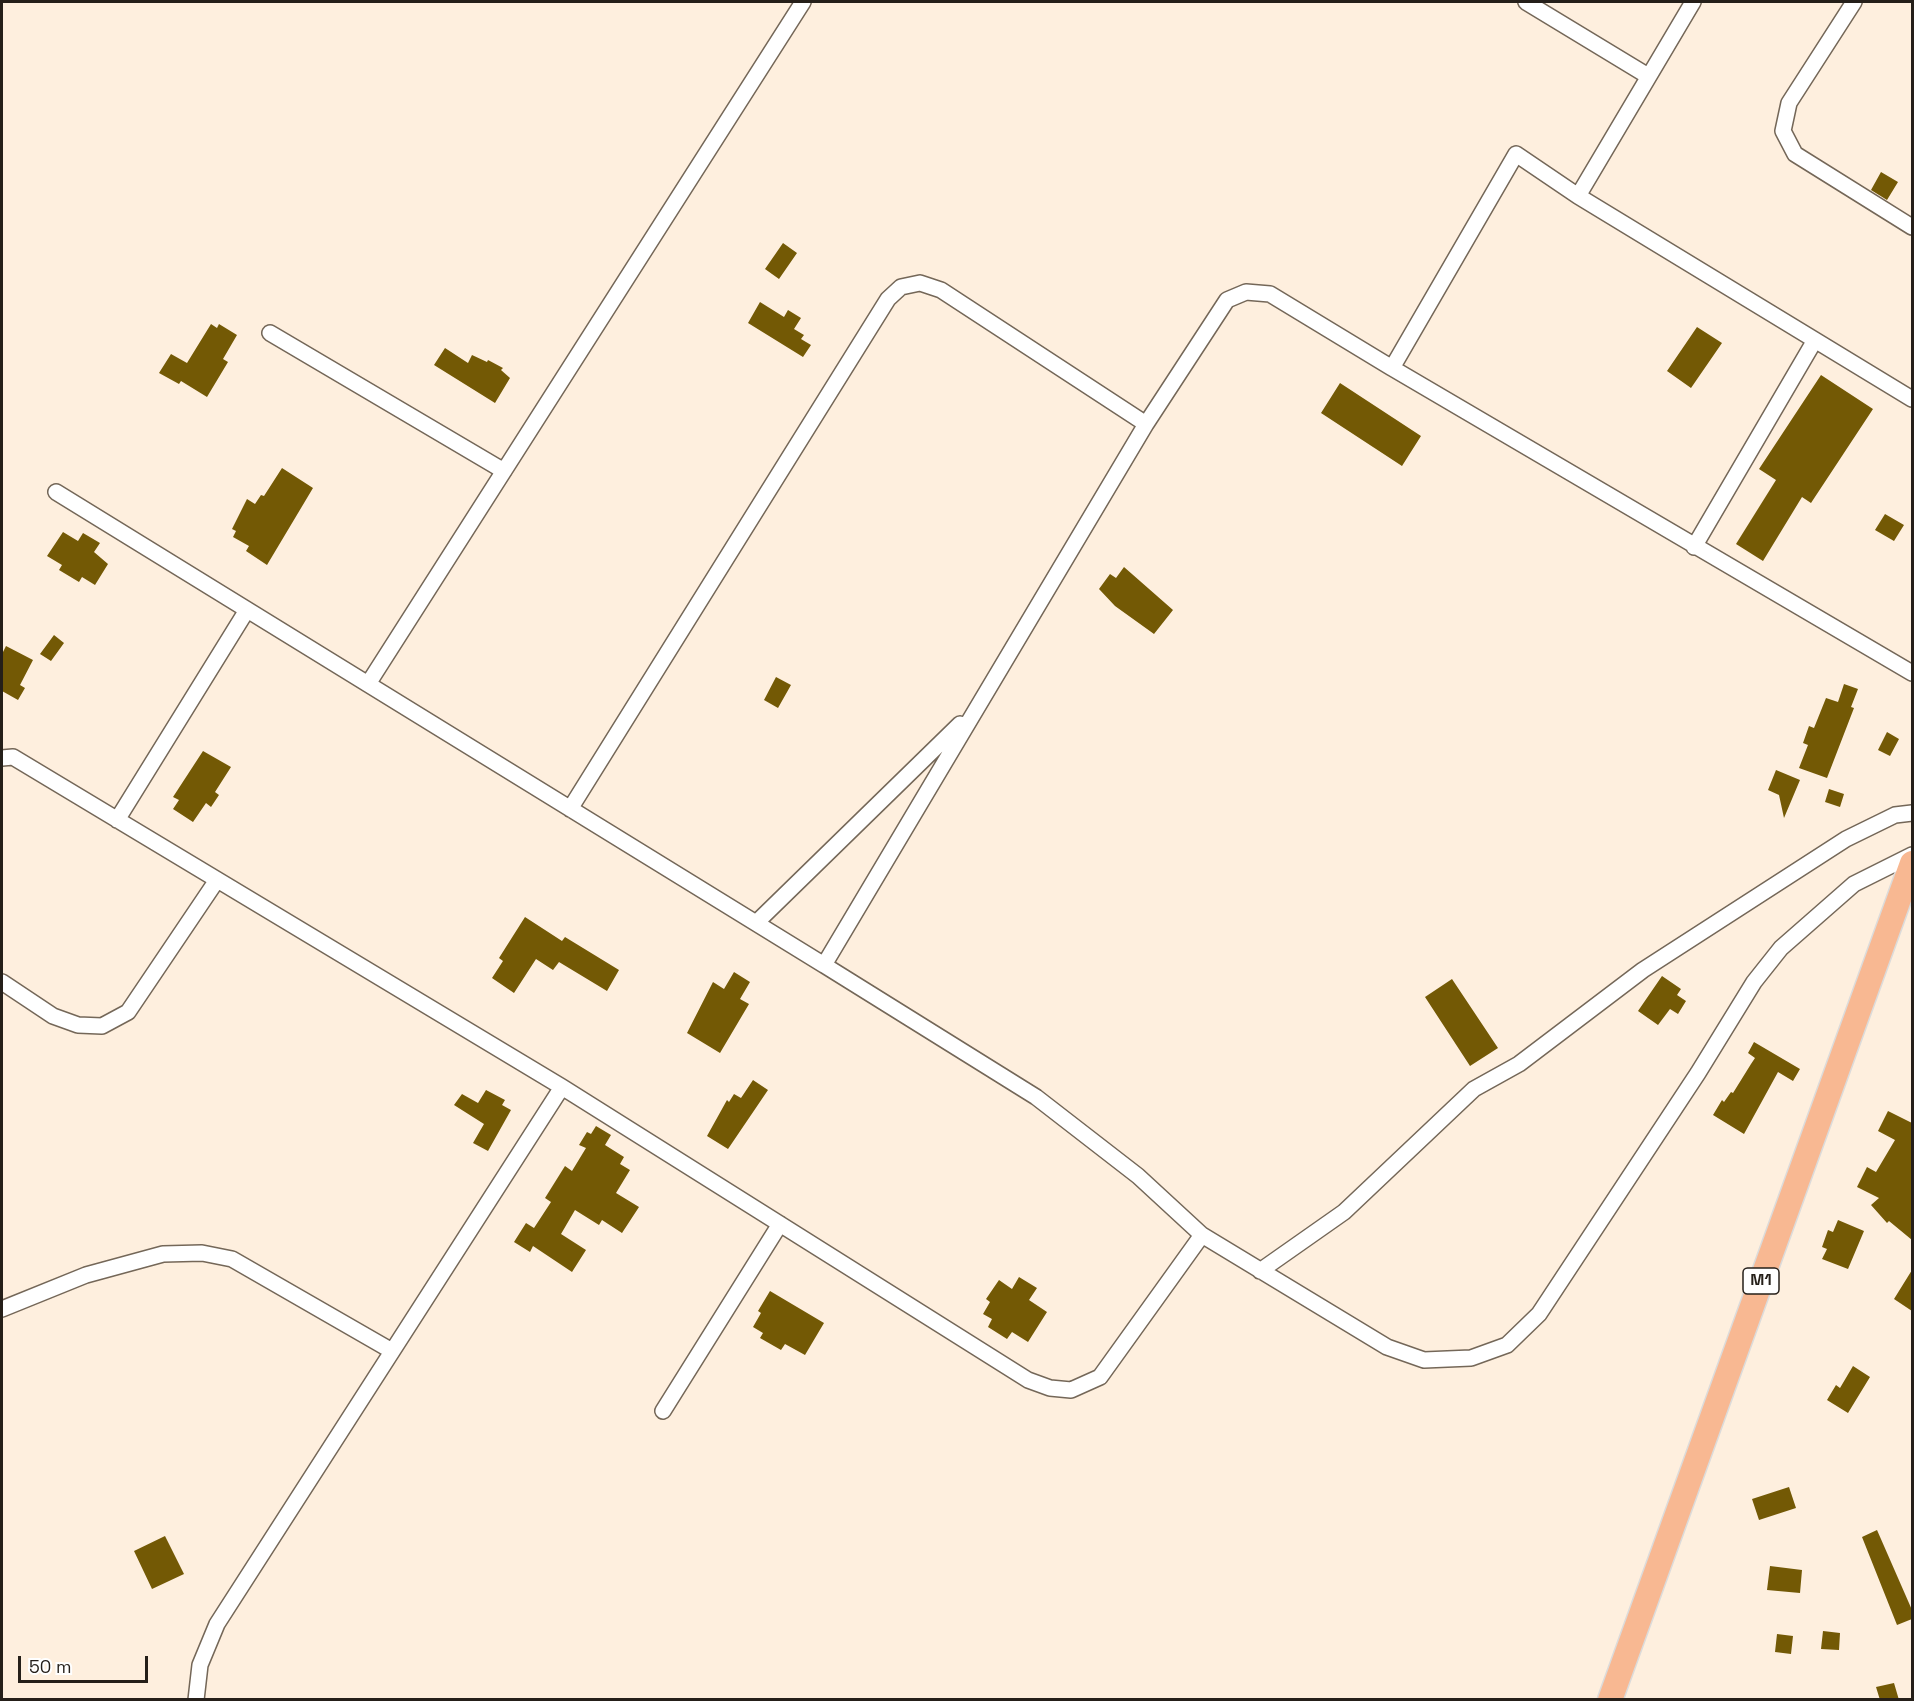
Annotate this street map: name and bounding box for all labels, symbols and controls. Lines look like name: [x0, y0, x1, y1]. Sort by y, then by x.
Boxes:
road number: M1: [1743, 1268, 1779, 1294]
scale bar: [21, 1644, 152, 1682]
text: 50 m: [29, 1655, 71, 1678]

